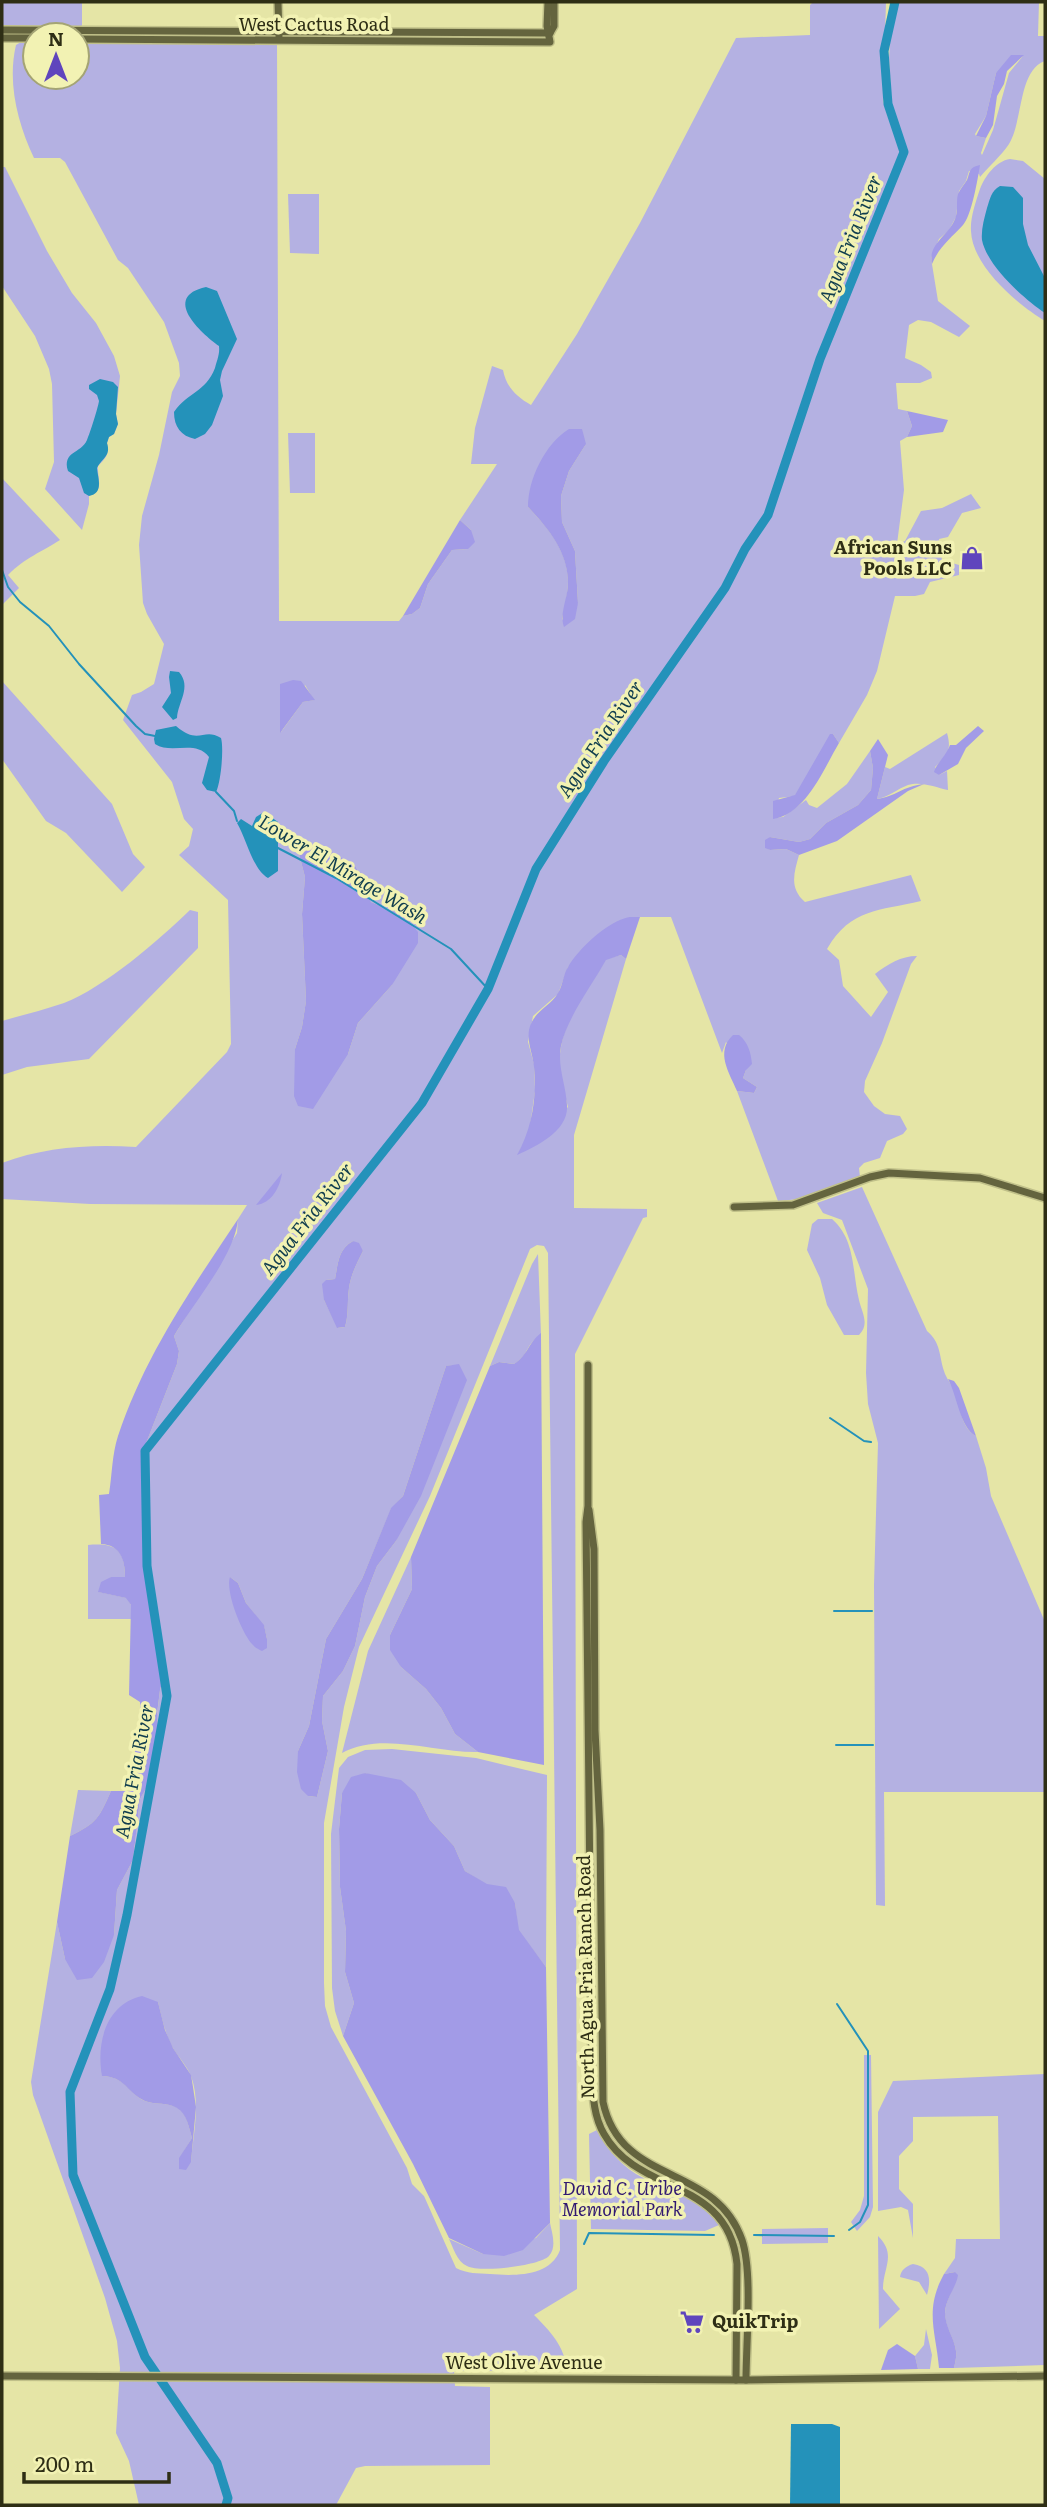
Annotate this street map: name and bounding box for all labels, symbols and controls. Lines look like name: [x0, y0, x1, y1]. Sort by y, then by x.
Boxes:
street label: West Cactus Road: [239, 10, 389, 37]
north arrow: [21, 21, 91, 91]
text: N: [48, 24, 64, 52]
water label: Agua Fria River: [811, 170, 888, 307]
place label: African Suns Pools LLC: [834, 533, 952, 581]
shop icon: African Suns Pools LLC: [958, 544, 986, 572]
water label: Agua Fria River: [549, 674, 649, 803]
water label: Lower El Mirage Wash: [254, 807, 433, 930]
water label: Agua Fria River: [253, 1156, 359, 1281]
water label: Agua Fria River: [106, 1701, 160, 1840]
street label: North Agua Fria Ranch Road: [569, 1855, 600, 2099]
park label: David C. Uribe Memorial Park: [561, 2174, 683, 2222]
place label: QuikTrip: [712, 2307, 799, 2334]
supermarket icon: QuikTrip: [678, 2308, 706, 2336]
street label: West Olive Avenue: [445, 2348, 603, 2375]
scale bar: [24, 2440, 170, 2484]
text: 200 m: [35, 2447, 95, 2478]

